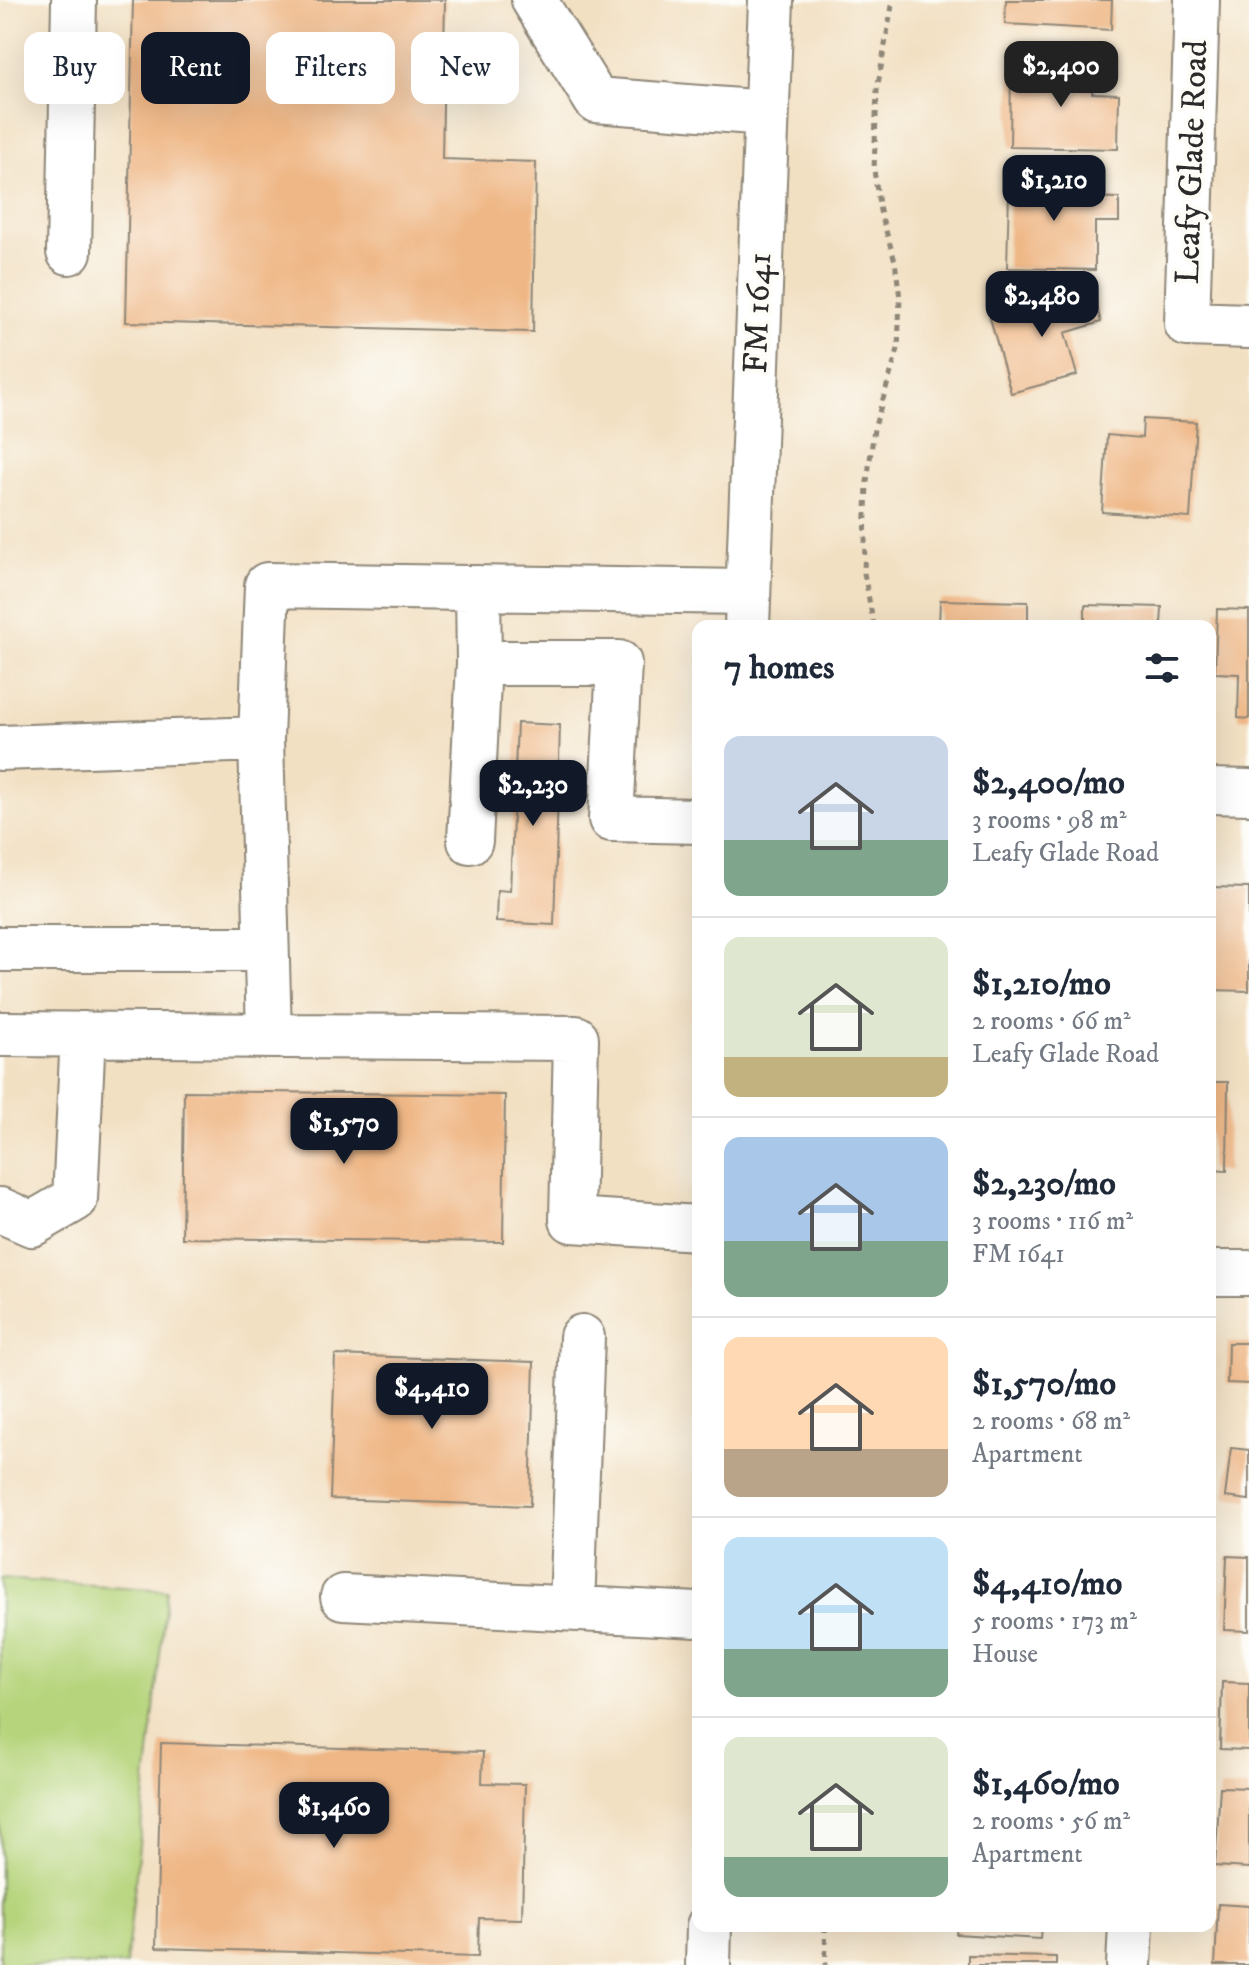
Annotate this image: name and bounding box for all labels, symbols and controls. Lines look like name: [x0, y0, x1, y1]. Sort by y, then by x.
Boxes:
chip: Buy: [24, 32, 125, 104]
chip: Rent: [141, 32, 250, 104]
chip: Filters: [266, 32, 395, 104]
chip: New: [411, 32, 519, 104]
street label: Leafy Glade Road: [1167, 39, 1217, 285]
pin: $2,400: [996, 41, 1126, 109]
text: $2,400: [1022, 50, 1100, 83]
pin: $1,210: [989, 155, 1119, 223]
text: $1,210: [1021, 164, 1087, 197]
street label: FM 1641: [735, 252, 781, 374]
pin: $2,480: [977, 271, 1107, 339]
text: $2,480: [1004, 280, 1080, 313]
icon: filters: [1140, 646, 1184, 690]
text: 7 homes: [724, 647, 834, 689]
pin: $2,230: [468, 760, 598, 828]
text: $2,400/mo: [972, 762, 1125, 804]
icon: home: [788, 768, 884, 864]
text: $2,230: [498, 769, 568, 802]
text: 3 rooms · 98 m²: [972, 804, 1127, 837]
text: Leafy Glade Road: [972, 837, 1159, 870]
text: $1,210/mo: [972, 963, 1111, 1005]
icon: home: [788, 969, 884, 1065]
text: 2 rooms · 66 m²: [972, 1005, 1131, 1038]
text: Leafy Glade Road: [972, 1038, 1159, 1071]
pin: $1,570: [279, 1098, 409, 1166]
text: $1,570: [309, 1107, 379, 1140]
text: $2,230/mo: [972, 1163, 1116, 1205]
icon: home: [788, 1169, 884, 1265]
text: 3 rooms · 116 m²: [972, 1205, 1133, 1238]
text: FM 1641: [972, 1238, 1065, 1271]
pin: $4,410: [367, 1363, 497, 1431]
text: $1,570/mo: [972, 1363, 1116, 1405]
icon: home: [788, 1369, 884, 1465]
text: $4,410: [394, 1372, 470, 1405]
text: 2 rooms · 68 m²: [972, 1405, 1130, 1438]
text: Apartment: [972, 1438, 1083, 1471]
text: $4,410/mo: [972, 1563, 1122, 1605]
icon: home: [788, 1569, 884, 1665]
text: 5 rooms · 173 m²: [972, 1605, 1137, 1638]
text: House: [972, 1638, 1038, 1671]
text: $1,460/mo: [972, 1763, 1120, 1805]
icon: home: [788, 1769, 884, 1865]
pin: $1,460: [269, 1782, 399, 1850]
text: $1,460: [297, 1791, 371, 1824]
text: 2 rooms · 56 m²: [972, 1805, 1130, 1838]
text: Apartment: [972, 1838, 1083, 1871]

